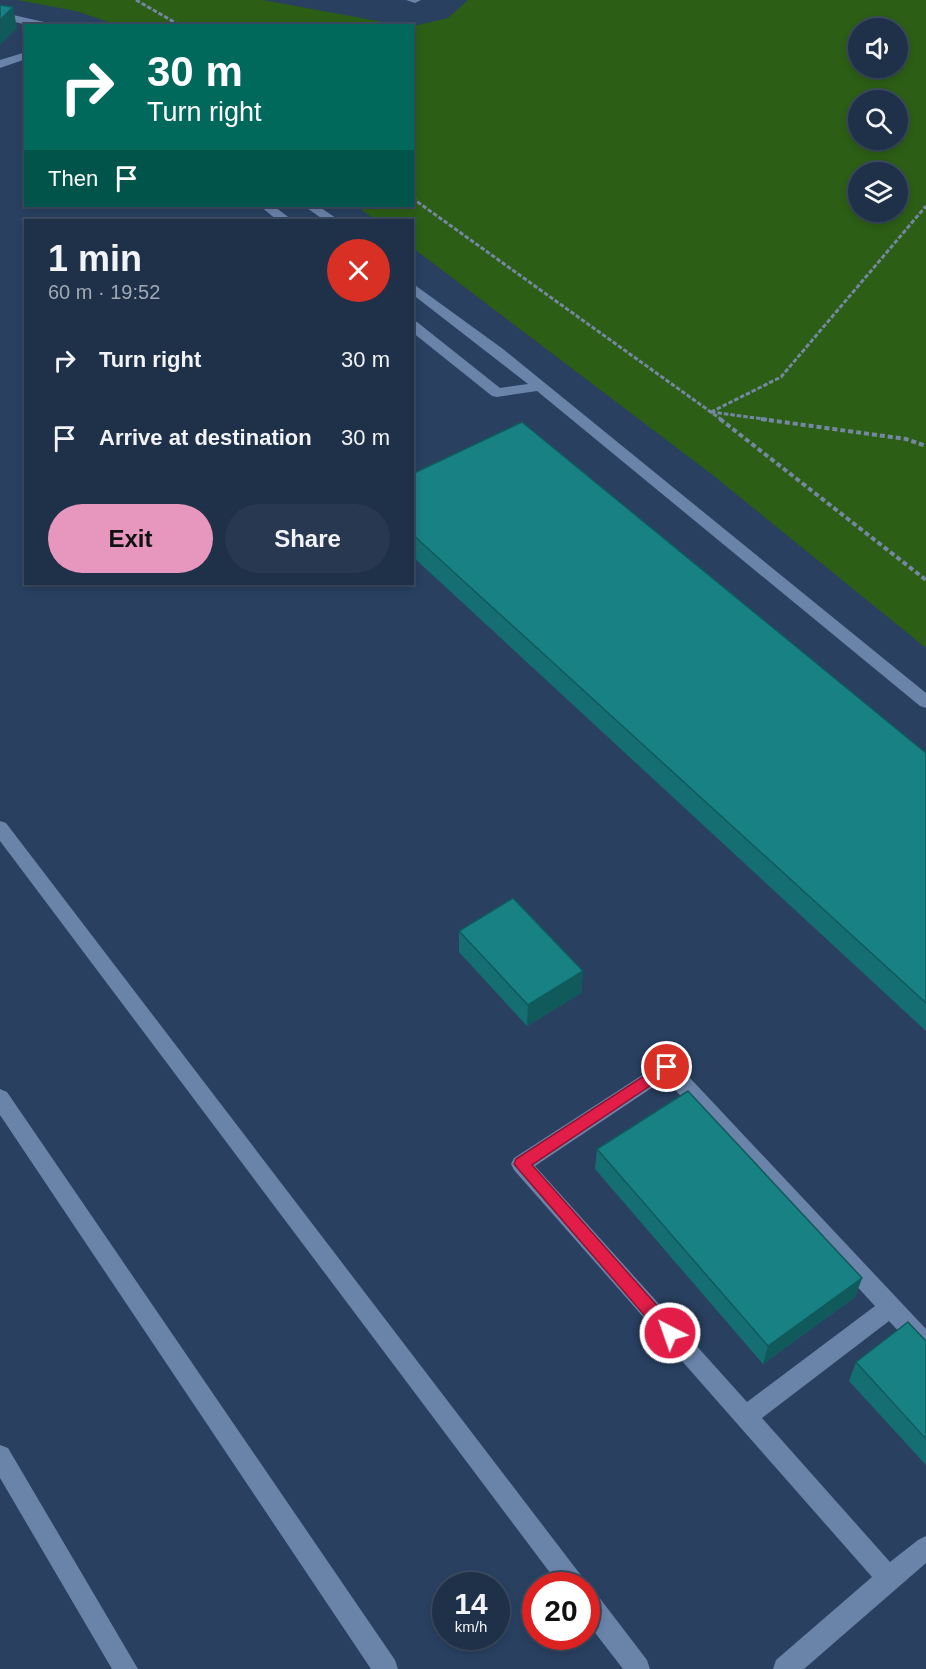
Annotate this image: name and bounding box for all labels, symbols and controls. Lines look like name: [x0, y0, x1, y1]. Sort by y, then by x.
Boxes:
map controls: [848, 18, 908, 222]
button: sound: [848, 18, 908, 78]
icon: right: [48, 48, 126, 126]
text: 30 m: [147, 48, 243, 95]
button: search: [848, 90, 908, 150]
text: Turn right: [147, 97, 262, 127]
icon: arrive: [110, 162, 143, 195]
button: layers: [848, 162, 908, 222]
text: Then: [48, 166, 98, 191]
text: 1 min: [48, 238, 142, 279]
button: close: [327, 239, 390, 302]
text: 60 m · 19:52: [48, 281, 160, 303]
icon: right: [48, 344, 81, 377]
text: Turn right: [99, 347, 201, 372]
text: 30 m: [341, 347, 390, 372]
icon: arrive: [48, 422, 81, 455]
text: Arrive at destination: [99, 425, 312, 450]
text: 30 m: [341, 425, 390, 450]
button: Exit: [48, 504, 213, 573]
button: Share: [225, 504, 390, 573]
pin: [641, 1041, 692, 1092]
icon: arrive: [650, 1050, 683, 1083]
position arrow: [638, 1301, 702, 1365]
speed limit sign: 20: [522, 1572, 600, 1650]
text: 14: [454, 1587, 488, 1620]
text: km/h: [455, 1618, 487, 1635]

